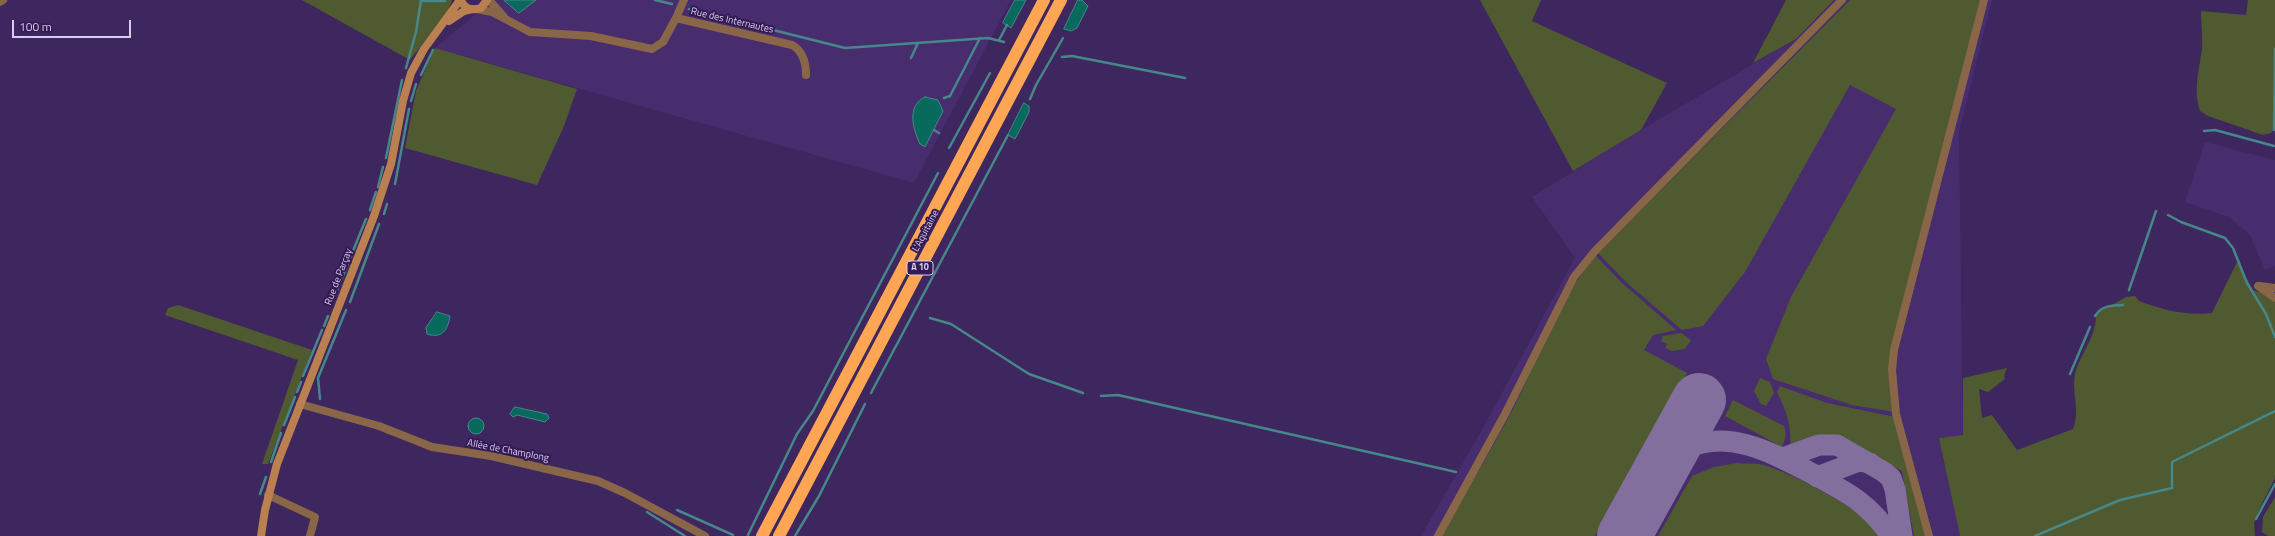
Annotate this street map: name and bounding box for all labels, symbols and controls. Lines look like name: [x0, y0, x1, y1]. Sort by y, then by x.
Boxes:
street label: Rue des Internautes: [689, 6, 775, 36]
scale bar: [14, 12, 133, 38]
text: 100 m: [19, 17, 52, 36]
street label: L'Aquitaine: [910, 208, 942, 254]
street label: Rue de Parçay: [323, 247, 355, 307]
road number: A 10: [907, 261, 933, 275]
street label: Allée de Champlong: [466, 437, 550, 465]

